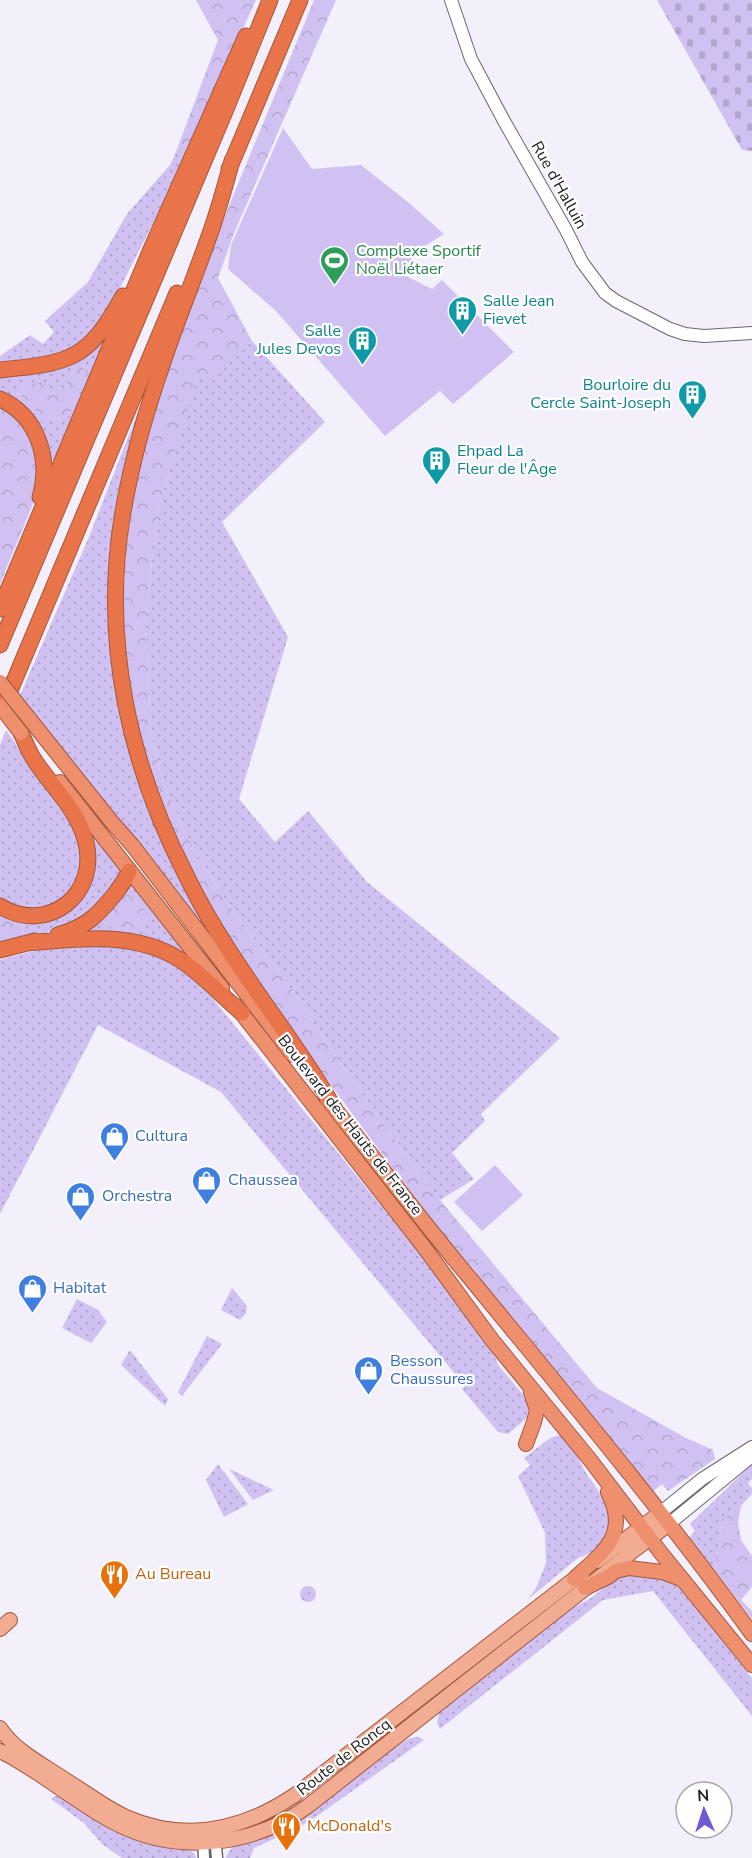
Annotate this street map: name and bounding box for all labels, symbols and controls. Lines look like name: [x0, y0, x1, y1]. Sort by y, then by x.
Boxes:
street label: Rue d'Halluin: [526, 137, 592, 233]
place label: Complexe Sportif Noël Liétaer: [356, 240, 482, 280]
sports icon: Complexe Sportif Noël Liétaer: [319, 244, 351, 286]
place label: Salle Jean Fievet: [483, 290, 555, 330]
building icon: Salle Jean Fievet: [446, 294, 478, 336]
place label: Salle Jules Devos: [256, 320, 341, 360]
building icon: Salle Jules Devos: [346, 324, 378, 366]
place label: Bourloire du Cercle Saint-Joseph: [530, 374, 671, 414]
building icon: Bourloire du Cercle Saint-Joseph: [676, 378, 708, 420]
place label: Ehpad La Fleur de l'Âge: [457, 440, 557, 480]
building icon: Ehpad La Fleur de l'Âge: [420, 444, 452, 486]
street label: Boulevard des Hauts de France: [272, 1030, 428, 1220]
shop icon: Cultura: [98, 1120, 130, 1162]
place label: Cultura: [135, 1125, 188, 1147]
shop icon: Chaussea: [191, 1164, 223, 1206]
place label: Chaussea: [228, 1169, 298, 1191]
shop icon: Orchestra: [65, 1180, 97, 1222]
place label: Orchestra: [102, 1185, 172, 1207]
shop icon: Habitat: [16, 1272, 48, 1314]
place label: Habitat: [53, 1277, 107, 1299]
place label: Besson Chaussures: [390, 1350, 474, 1390]
shop icon: Besson Chaussures: [353, 1354, 385, 1396]
restaurant icon: Au Bureau: [98, 1558, 130, 1600]
place label: Au Bureau: [135, 1563, 211, 1585]
street label: Route de Roncq: [292, 1713, 396, 1801]
north arrow: [674, 1780, 734, 1840]
text: N: [697, 1785, 710, 1807]
restaurant icon: McDonald's: [270, 1810, 302, 1852]
place label: McDonald's: [307, 1815, 392, 1837]

